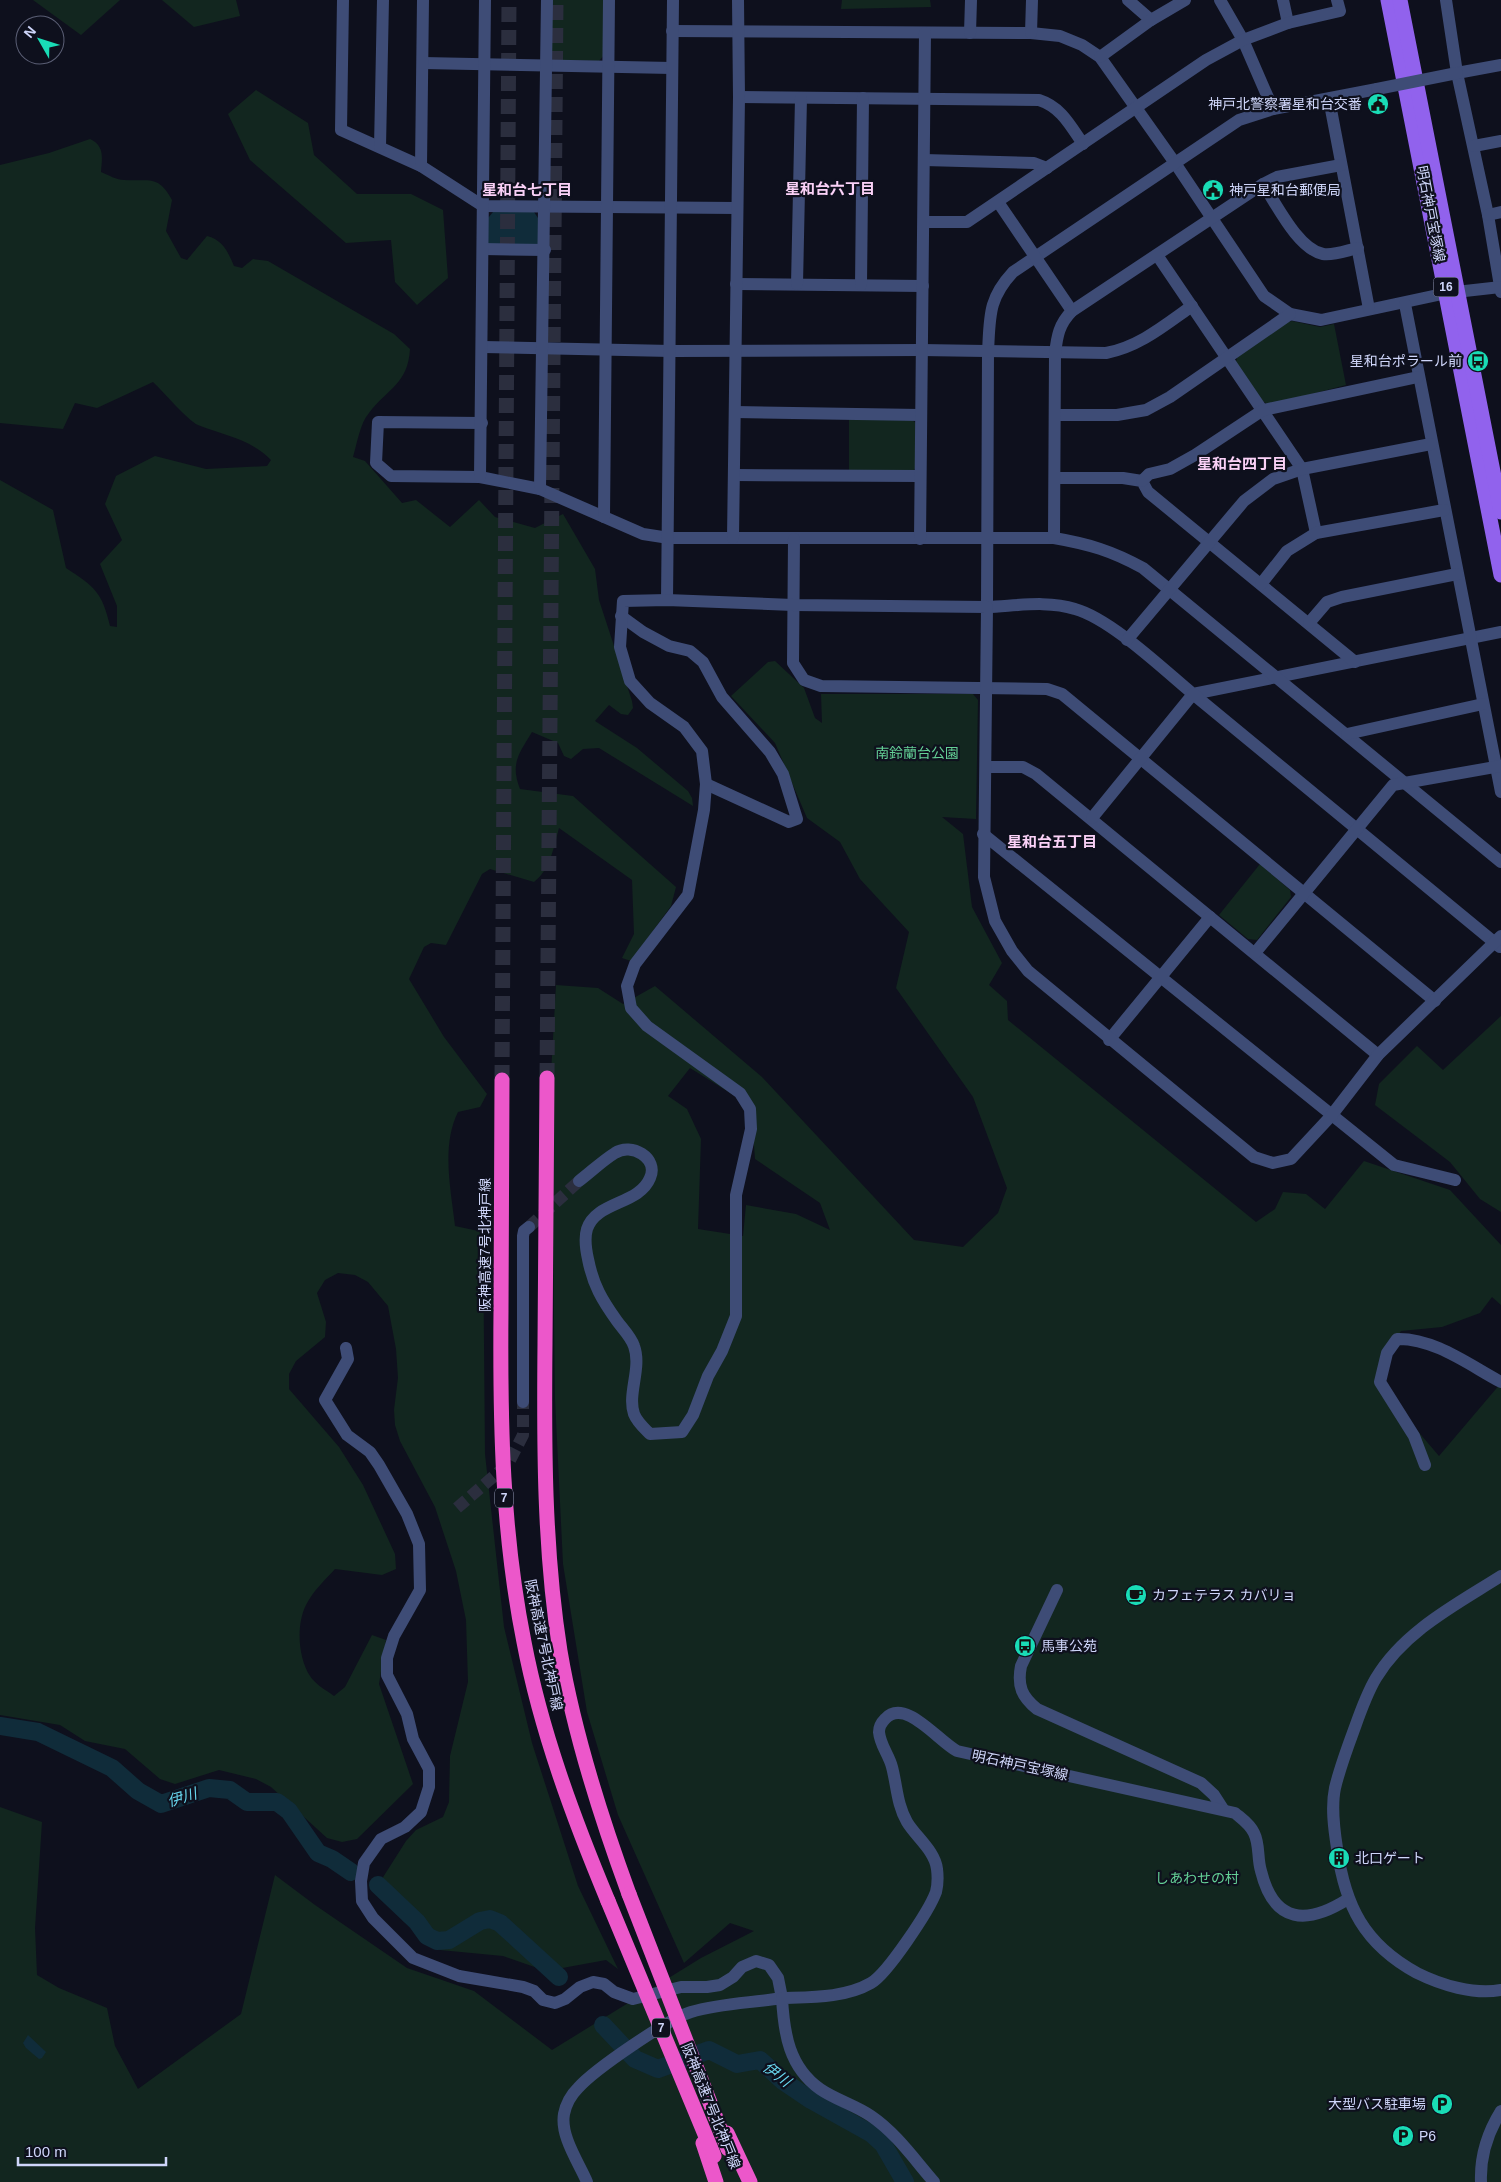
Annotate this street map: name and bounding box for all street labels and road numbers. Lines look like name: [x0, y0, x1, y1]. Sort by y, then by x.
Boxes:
street label: 明石神戸宝塚線: [1414, 164, 1448, 264]
road number: 16: [1434, 278, 1458, 296]
street label: 阪神高速7号北神戸線: [477, 1178, 493, 1312]
road number: 7: [495, 1489, 513, 1508]
street label: 阪神高速7号北神戸線: [522, 1578, 566, 1712]
street label: 明石神戸宝塚線: [970, 1747, 1070, 1783]
road number: 7: [652, 2019, 670, 2038]
street label: 阪神高速7号北神戸線: [679, 2041, 743, 2171]

